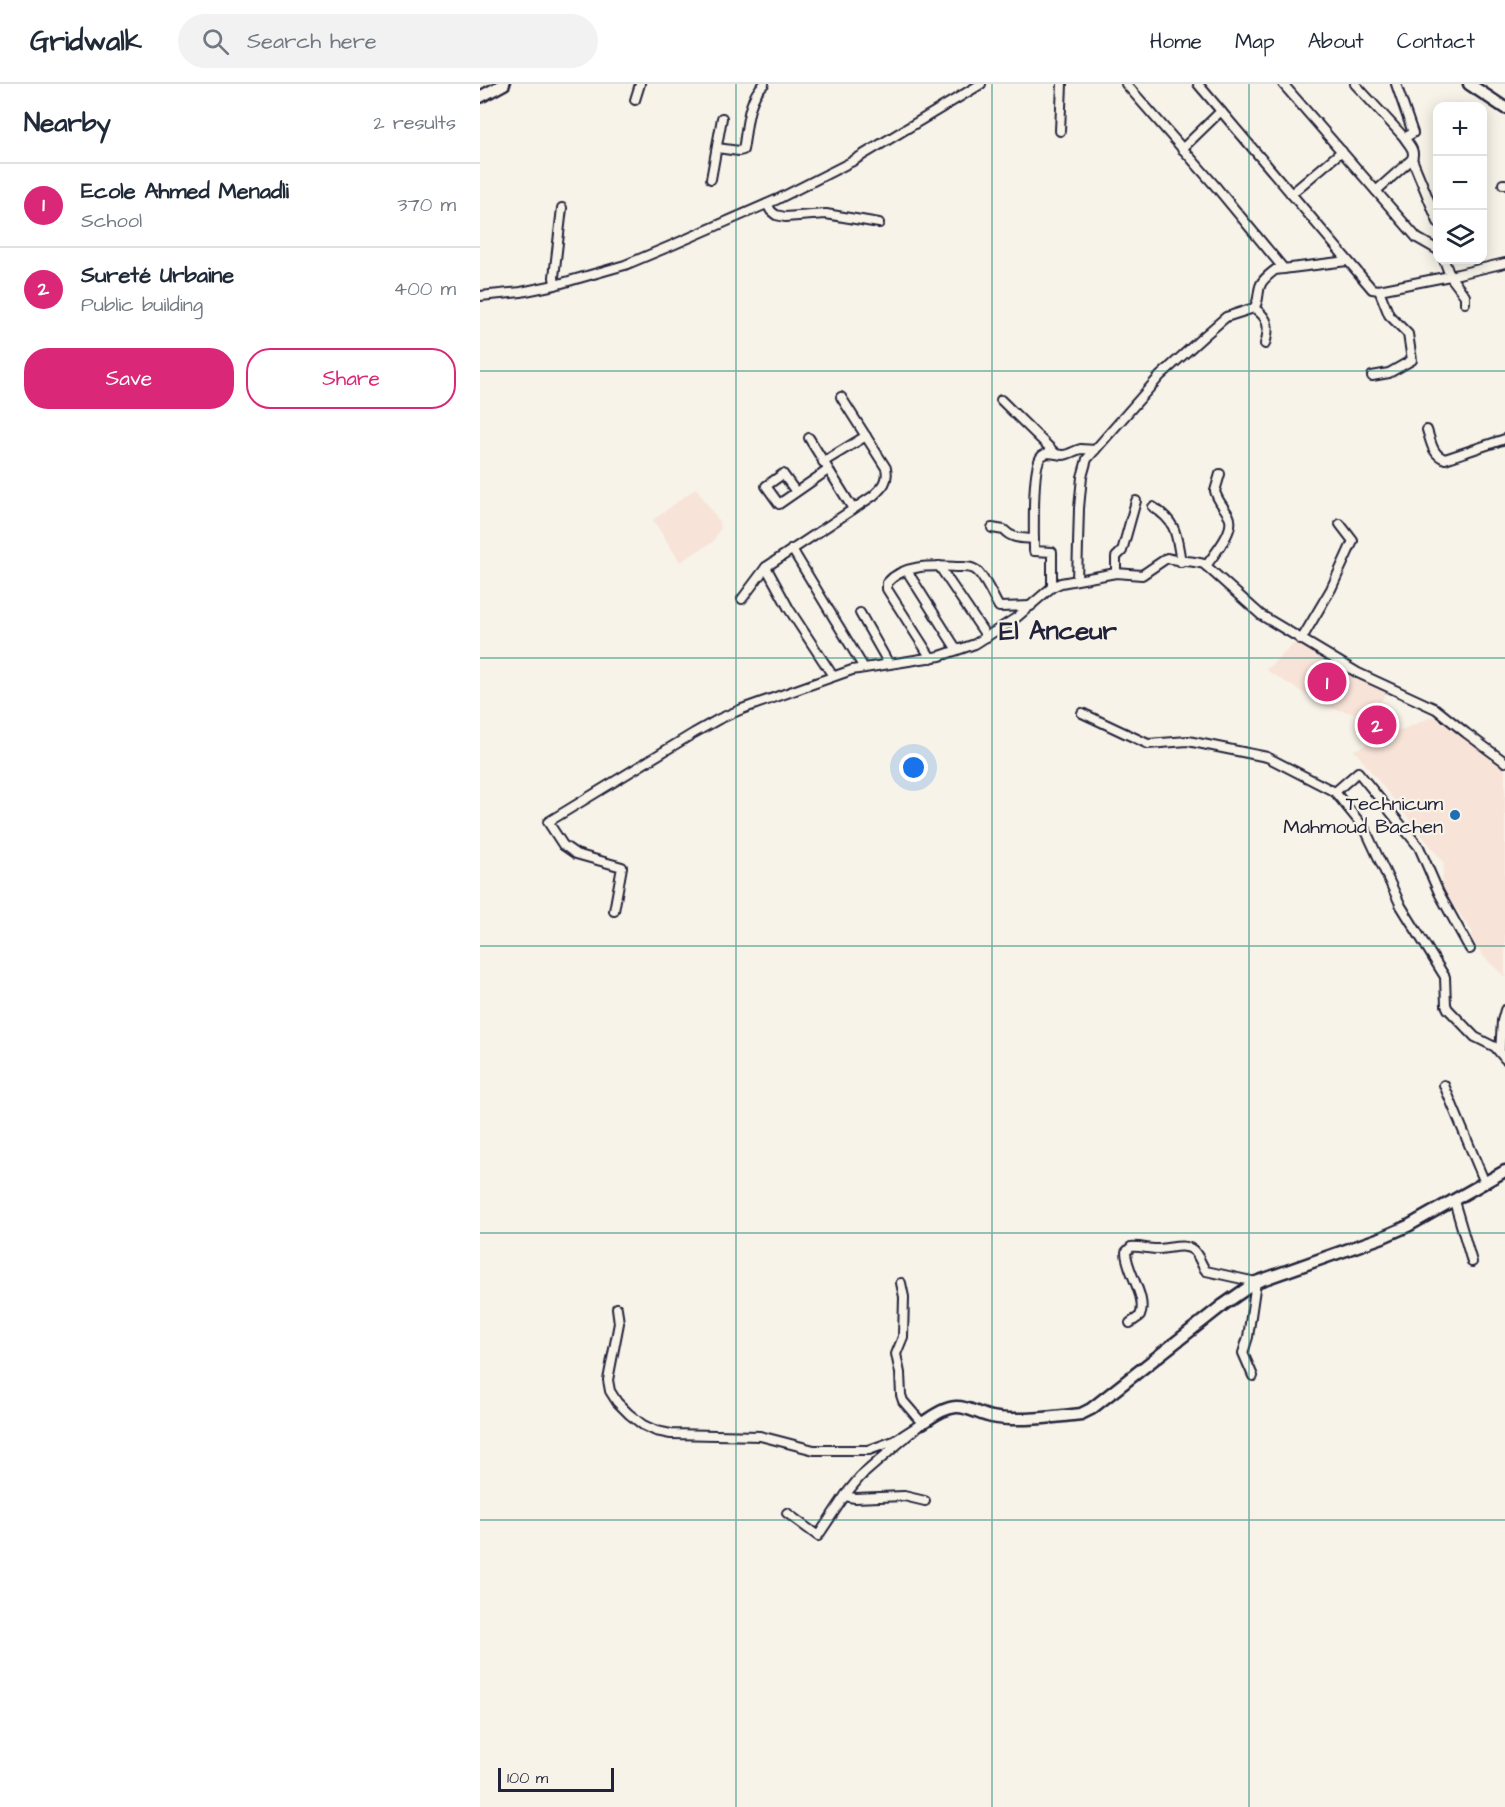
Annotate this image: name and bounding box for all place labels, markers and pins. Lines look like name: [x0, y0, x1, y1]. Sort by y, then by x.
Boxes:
pin: 1: [1308, 660, 1346, 704]
pin: 2: [1358, 702, 1396, 748]
place label: Technicum Mahmoud Bachen: [1283, 790, 1443, 841]
marker: Technicum Mahmoud Bachen: [1448, 808, 1462, 822]

